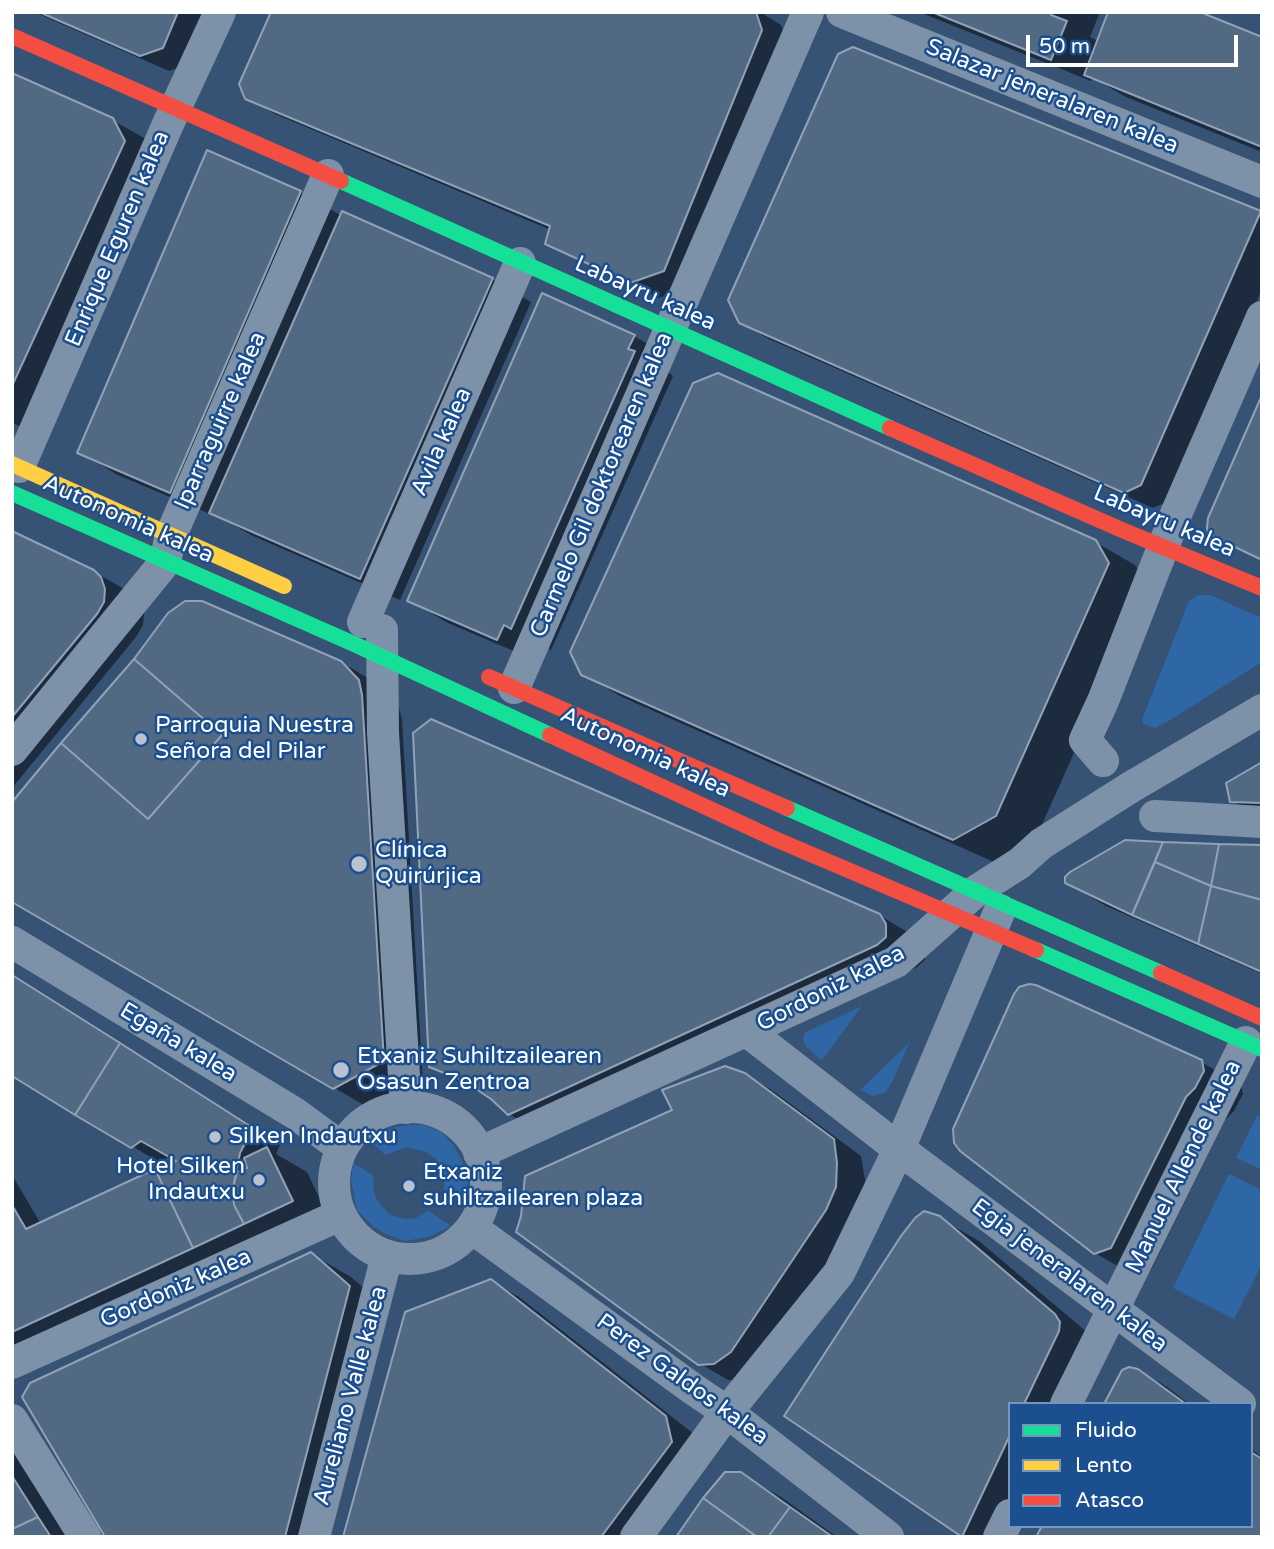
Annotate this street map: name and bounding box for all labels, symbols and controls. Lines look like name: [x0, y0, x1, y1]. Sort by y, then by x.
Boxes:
scale bar: [1029, 21, 1241, 65]
street label: Salazar jeneralaren kalea: [922, 34, 1182, 160]
text: 50 m: [1039, 34, 1090, 59]
street label: Enrique Eguren kalea: [60, 127, 176, 351]
street label: Labayru kalea: [570, 251, 720, 337]
street label: Iparraguirre kalea: [169, 328, 273, 514]
street label: Carmelo Gil doktorearen kalea: [525, 328, 679, 642]
street label: Avila kalea: [406, 384, 478, 500]
street label: Autonomia kalea: [38, 470, 218, 570]
street label: Labayru kalea: [1089, 480, 1239, 564]
street label: Autonomia kalea: [556, 702, 734, 804]
place label: Parroquia Nuestra Señora del Pilar: [155, 712, 354, 766]
marker: Parroquia Nuestra Señora del Pilar: [133, 731, 149, 747]
place label: Clínica Quirúrjica: [375, 837, 482, 891]
marker: Clínica Quirúrjica: [349, 854, 369, 874]
street label: Gordoniz kalea: [752, 940, 910, 1038]
street label: Egaña kalea: [114, 997, 242, 1089]
place label: Etxaniz Suhiltzailearen Osasun Zentroa: [357, 1043, 602, 1097]
street label: Manuel Allende kalea: [1120, 1056, 1248, 1278]
marker: Etxaniz Suhiltzailearen Osasun Zentroa: [331, 1060, 351, 1080]
place label: Silken Indautxu: [229, 1123, 397, 1151]
marker: Silken Indautxu: [207, 1129, 223, 1145]
place label: Hotel Silken Indautxu: [116, 1153, 245, 1207]
place label: Etxaniz suhiltzailearen plaza: [423, 1159, 643, 1213]
marker: Hotel Silken Indautxu: [251, 1172, 267, 1188]
marker: Etxaniz suhiltzailearen plaza: [401, 1178, 417, 1194]
street label: Egia jeneralaren kalea: [966, 1193, 1172, 1359]
street label: Gordoniz kalea: [96, 1243, 256, 1335]
street label: Aureliano Valle kalea: [308, 1283, 394, 1509]
street label: Perez Galdos kalea: [591, 1308, 773, 1452]
legend: [1008, 1402, 1253, 1528]
text: Fluido: [1075, 1418, 1137, 1443]
text: Lento: [1075, 1453, 1132, 1478]
text: Atasco: [1075, 1488, 1144, 1513]

